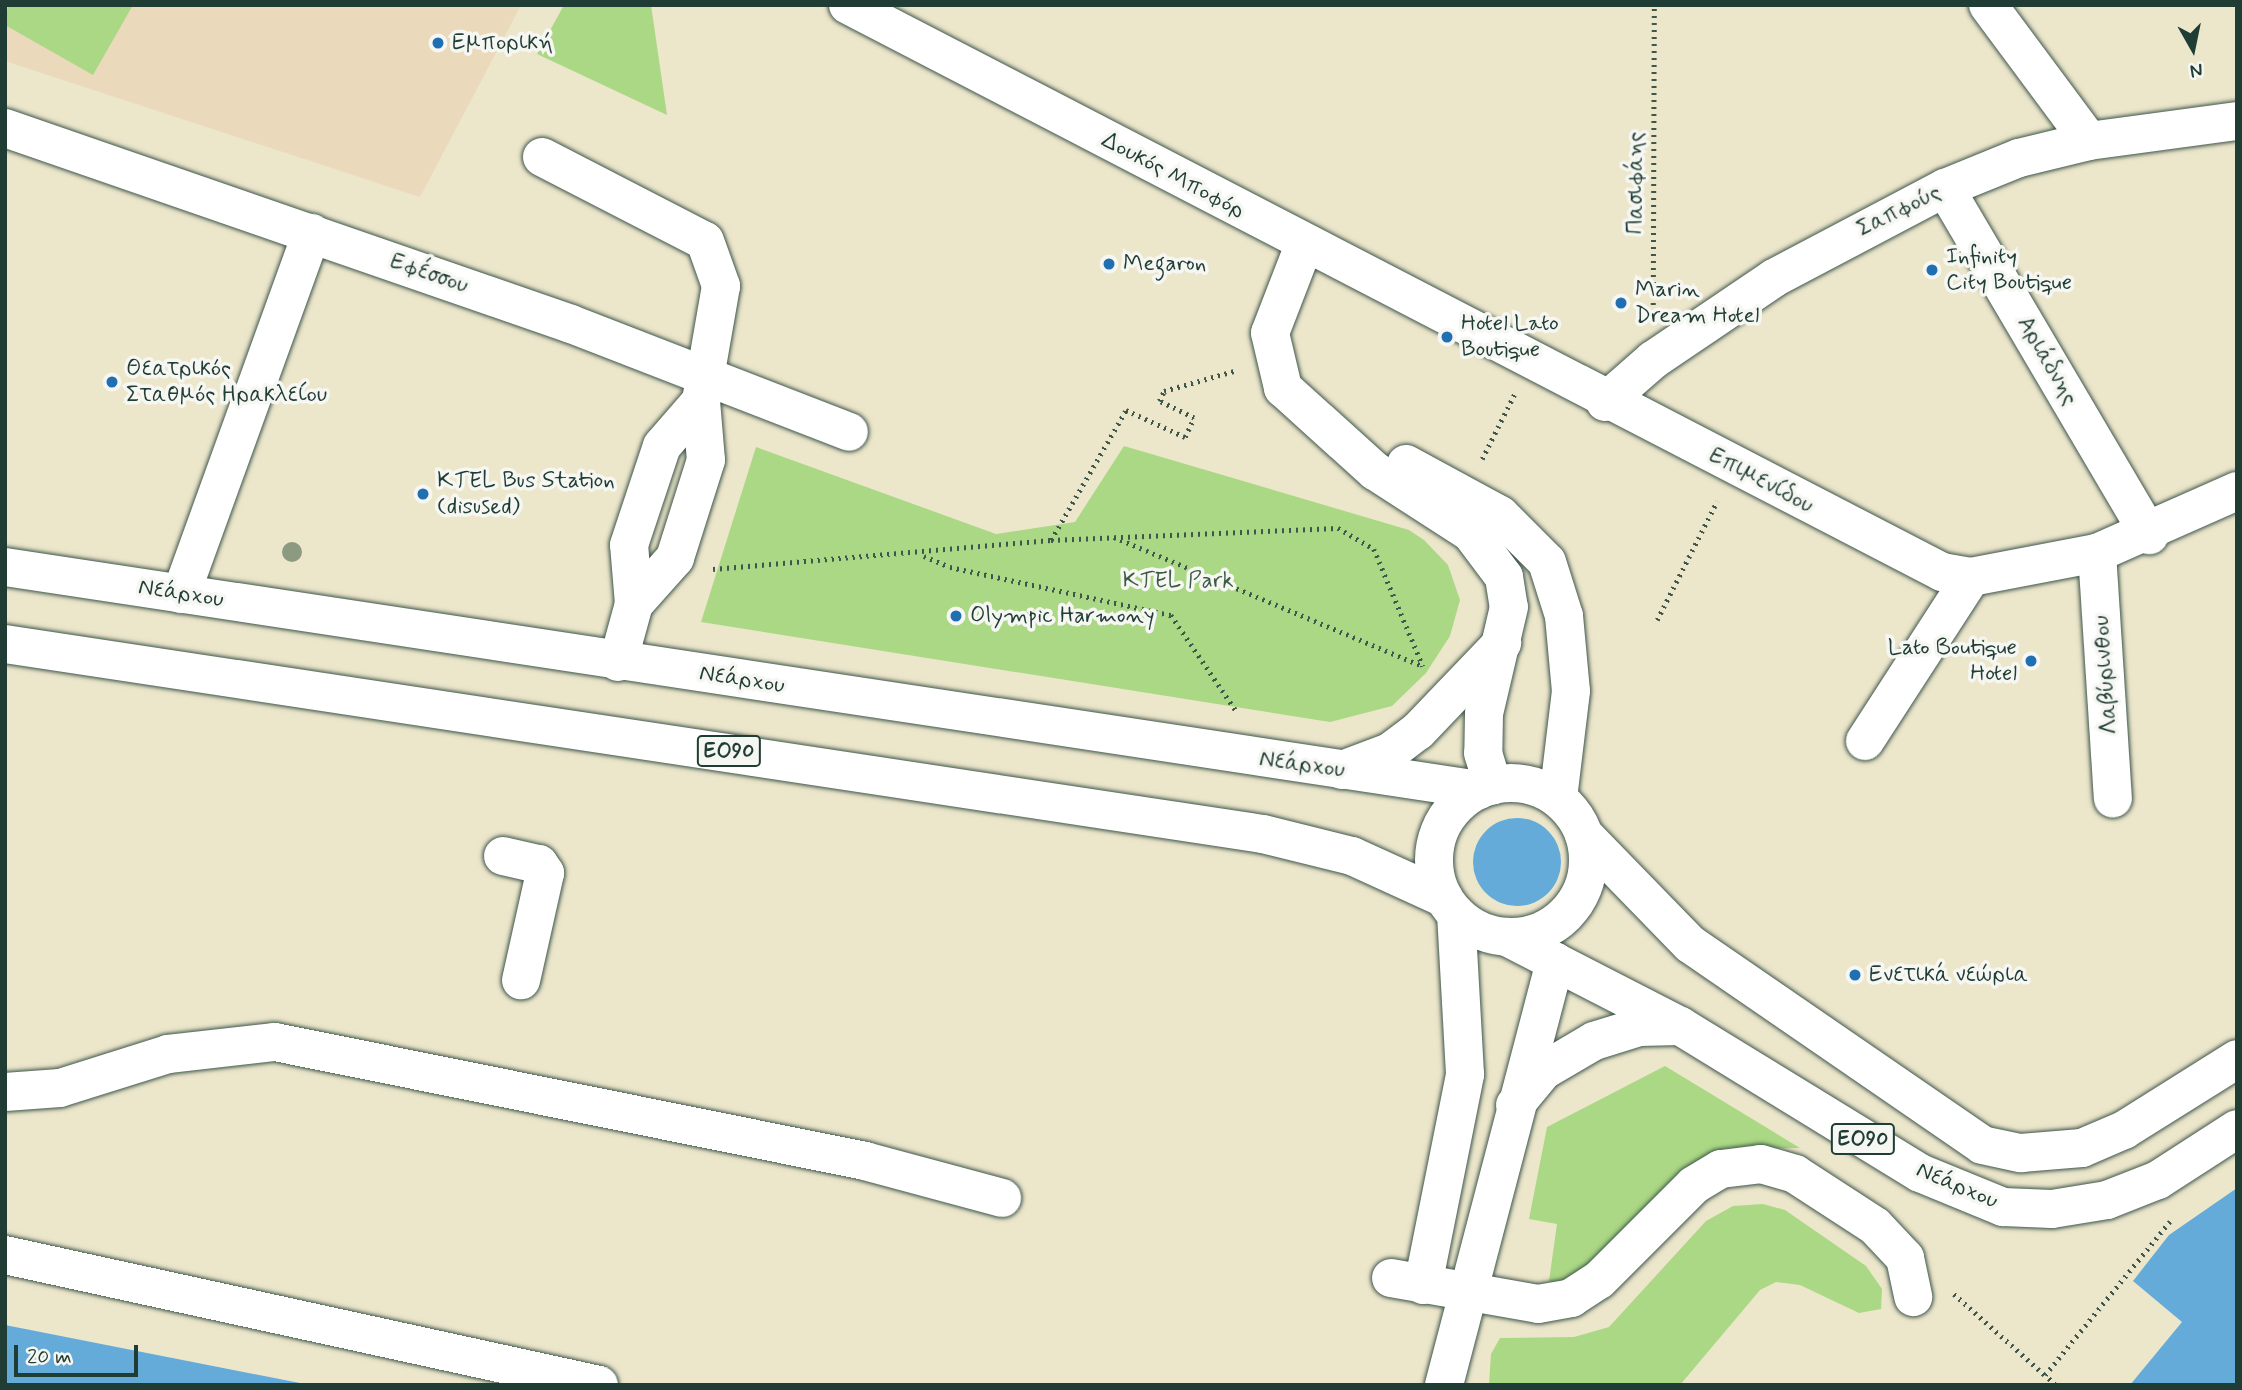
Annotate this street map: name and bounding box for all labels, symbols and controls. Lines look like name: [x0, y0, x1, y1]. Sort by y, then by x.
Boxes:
north arrow: [2158, 14, 2228, 84]
place label: Εμπορική: [452, 29, 553, 57]
marker: Εμπορική: [430, 35, 446, 51]
text: N: [2188, 57, 2205, 84]
street label: Δουκός Μποφόρ: [1097, 127, 1249, 225]
street label: Πασιφάης: [1622, 132, 1650, 234]
street label: Σαπφούς: [1852, 179, 1946, 243]
place label: Infinity City Boutique: [1946, 243, 2072, 297]
street label: Εφέσσου: [386, 248, 472, 300]
place label: Megaron: [1123, 250, 1206, 278]
marker: Megaron: [1101, 256, 1117, 272]
marker: Infinity City Boutique: [1924, 262, 1940, 278]
place label: Marin Dream Hotel: [1635, 276, 1759, 330]
marker: Marin Dream Hotel: [1613, 295, 1629, 311]
place label: Hotel Lato Boutique: [1461, 310, 1556, 364]
street label: Αριάδνης: [2011, 312, 2083, 410]
marker: Hotel Lato Boutique: [1439, 329, 1455, 345]
place label: Θεατρικός Σταθμός Ηρακλείου: [126, 355, 327, 409]
marker: Θεατρικός Σταθμός Ηρακλείου: [104, 374, 120, 390]
street label: Επιμενίδου: [1704, 442, 1818, 520]
place label: KTEL Bus Station (disused): [437, 467, 612, 521]
marker: KTEL Bus Station (disused): [415, 486, 431, 502]
park label: KTEL Park: [1123, 567, 1233, 595]
street label: Νεάρχου: [136, 574, 226, 614]
place label: Olympic Harmony: [970, 602, 1153, 630]
marker: Olympic Harmony: [948, 608, 964, 624]
street label: Λαβύρινθου: [2088, 614, 2124, 736]
place label: Lato Boutique Hotel: [1890, 634, 2017, 688]
marker: Lato Boutique Hotel: [2023, 653, 2039, 669]
street label: Νεάρχου: [697, 660, 787, 700]
road number: ΕΟ90: [696, 734, 762, 768]
street label: Νεάρχου: [1257, 745, 1347, 785]
place label: Ενετικά νεώρια: [1869, 961, 2028, 989]
marker: Ενετικά νεώρια: [1847, 967, 1863, 983]
road number: ΕΟ90: [1830, 1122, 1896, 1156]
street label: Νεάρχου: [1912, 1156, 2002, 1216]
scale bar: [18, 1330, 142, 1374]
text: 20 m: [27, 1343, 72, 1371]

